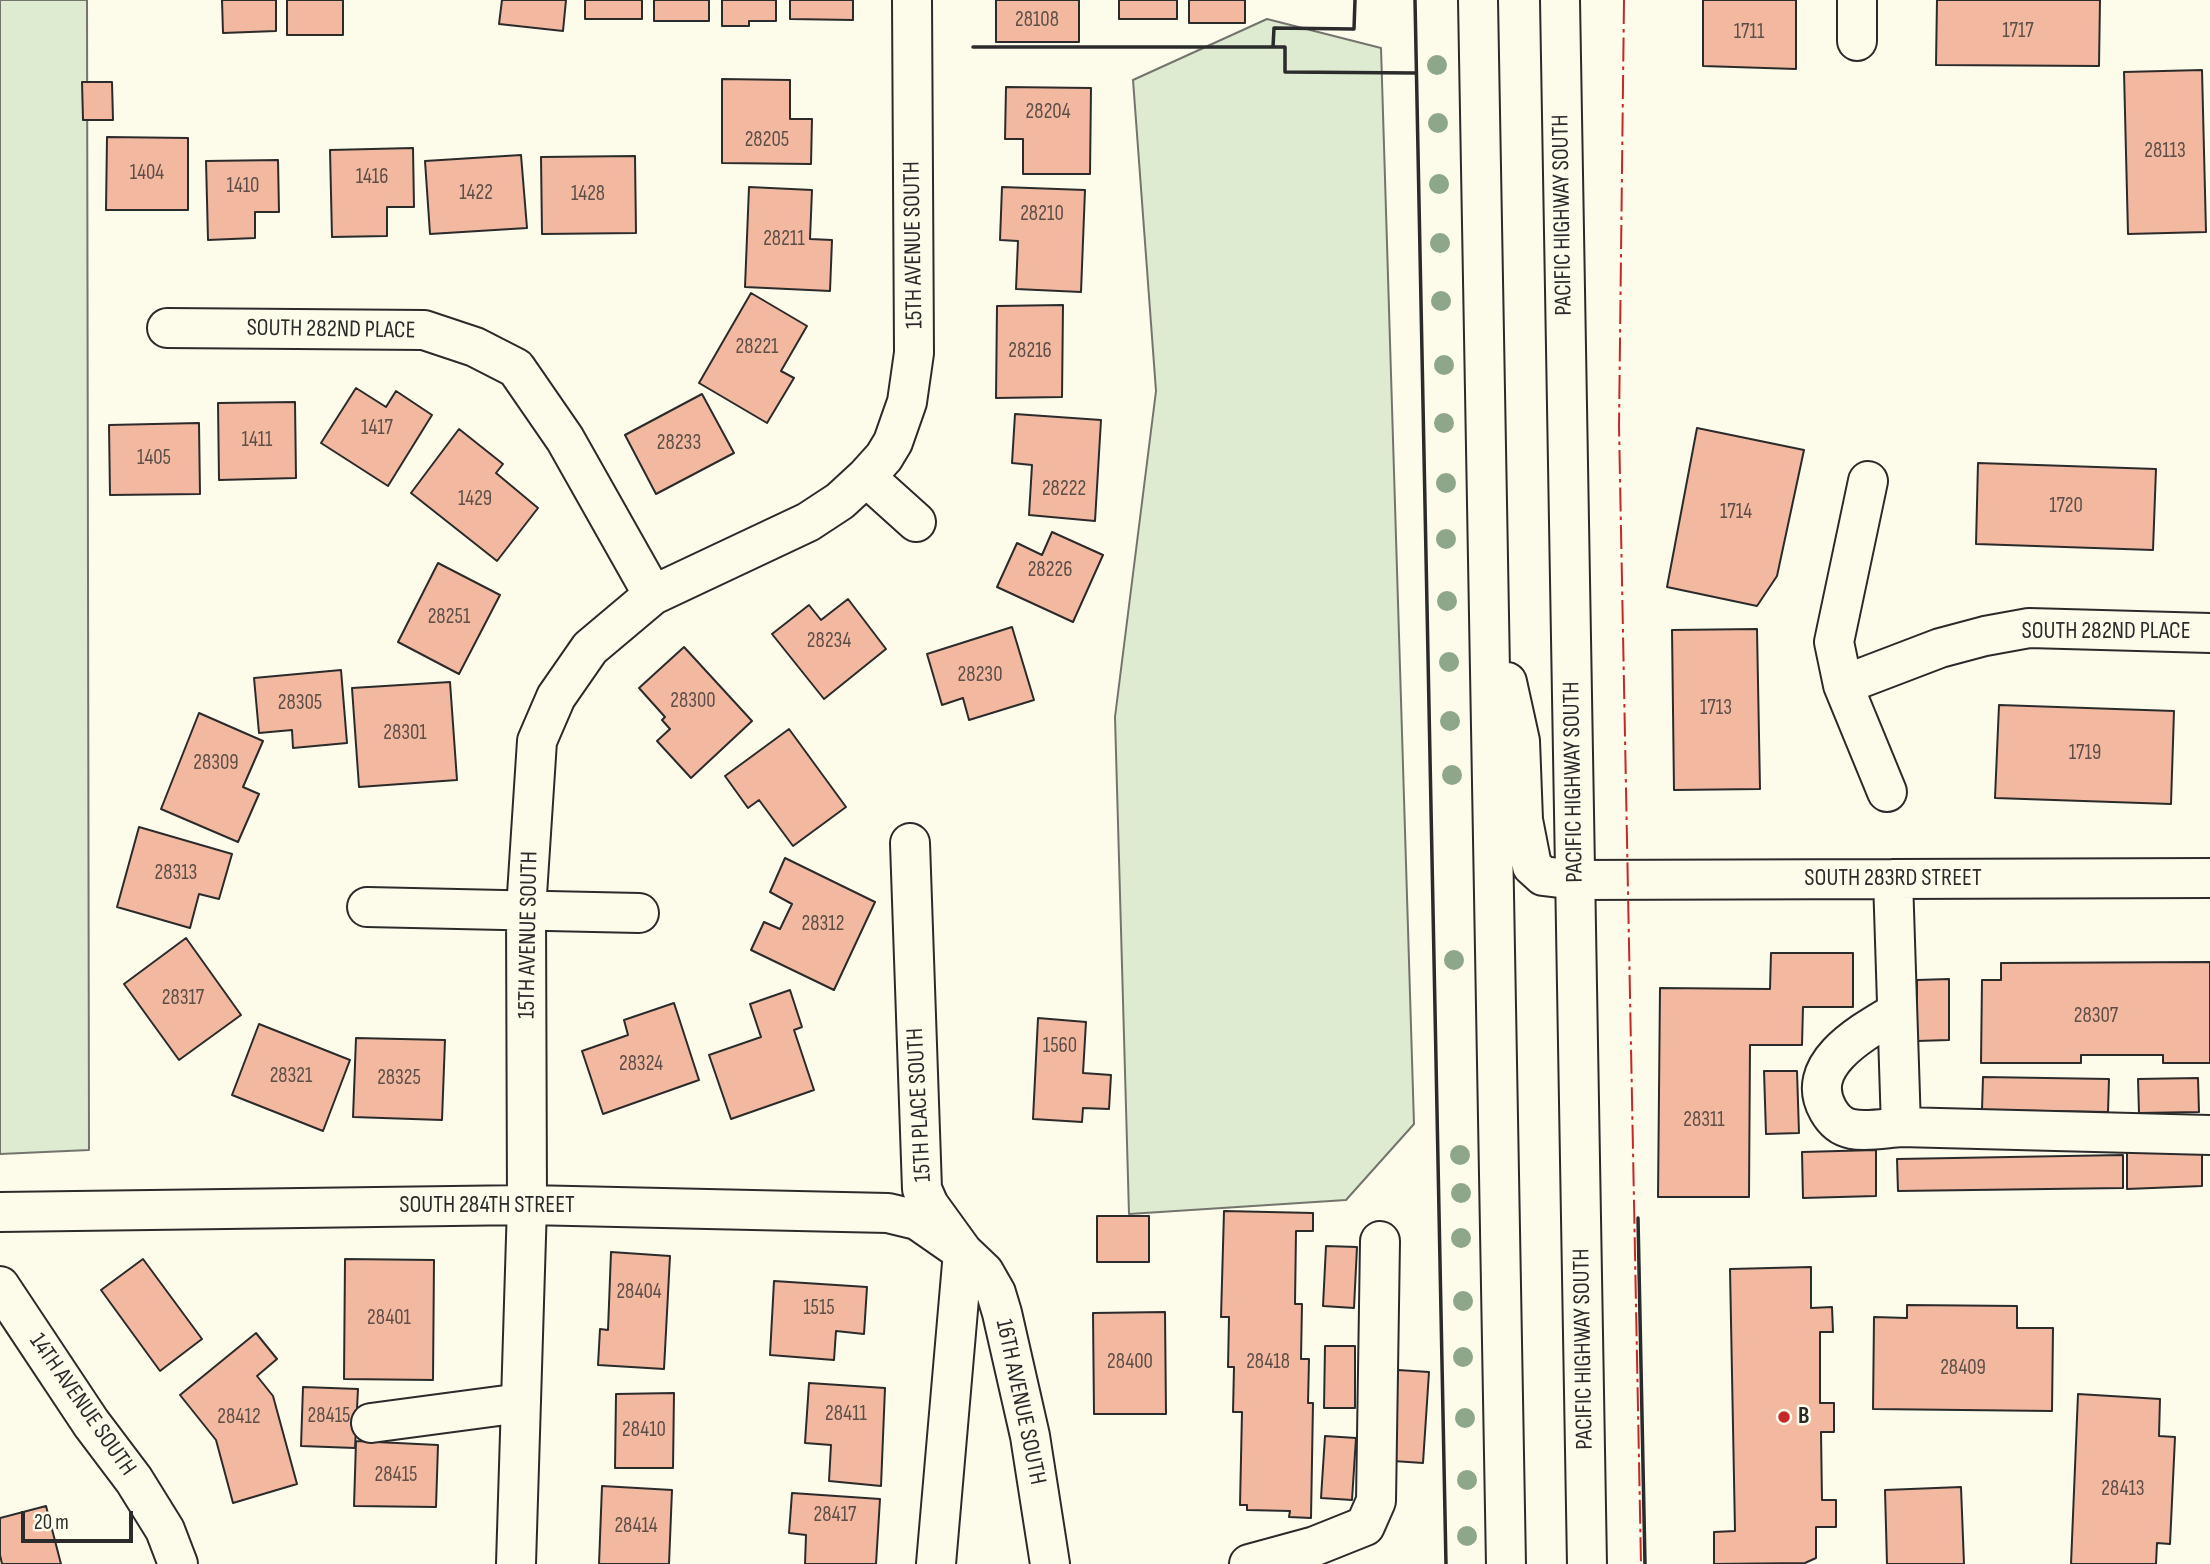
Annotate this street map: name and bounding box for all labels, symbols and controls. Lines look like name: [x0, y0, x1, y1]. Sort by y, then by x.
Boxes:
house number: 28108: [1015, 8, 1059, 34]
house number: 1717: [2002, 19, 2034, 45]
house number: 1711: [1734, 20, 1764, 46]
house number: 28204: [1026, 100, 1070, 126]
street label: PACIFIC HIGHWAY SOUTH: [1547, 114, 1579, 316]
house number: 28205: [745, 128, 789, 154]
house number: 28113: [2144, 139, 2186, 165]
house number: 1404: [130, 161, 164, 187]
street label: 15TH AVENUE SOUTH: [898, 161, 930, 329]
house number: 1416: [356, 165, 388, 191]
house number: 1410: [227, 174, 259, 200]
house number: 1422: [459, 181, 493, 207]
house number: 1428: [571, 182, 605, 208]
house number: 28210: [1020, 202, 1064, 228]
house number: 28211: [763, 227, 805, 253]
street label: SOUTH 282ND PLACE: [246, 314, 416, 346]
house number: 28221: [736, 335, 778, 361]
house number: 28216: [1008, 339, 1052, 365]
house number: 1417: [361, 416, 393, 442]
house number: 1411: [242, 428, 272, 454]
house number: 28233: [657, 431, 701, 457]
house number: 1405: [137, 446, 171, 472]
house number: 28222: [1042, 477, 1086, 503]
house number: 1429: [458, 487, 492, 513]
house number: 1720: [2049, 494, 2083, 520]
house number: 1714: [1720, 500, 1752, 526]
house number: 28226: [1028, 558, 1072, 584]
house number: 28251: [428, 605, 470, 631]
street label: SOUTH 282ND PLACE: [2021, 618, 2191, 646]
house number: 28234: [807, 629, 851, 655]
house number: 28230: [957, 663, 1003, 689]
street label: PACIFIC HIGHWAY SOUTH: [1558, 681, 1590, 883]
house number: 28300: [670, 689, 716, 715]
house number: 28305: [278, 691, 322, 717]
house number: 1713: [1700, 696, 1732, 722]
house number: 28301: [383, 721, 427, 747]
house number: 1719: [2069, 741, 2101, 767]
house number: 28309: [193, 751, 239, 777]
street label: 15TH AVENUE SOUTH: [513, 851, 545, 1019]
house number: 28313: [155, 861, 197, 887]
street label: SOUTH 283RD STREET: [1804, 865, 1982, 893]
house number: 28312: [802, 912, 844, 938]
house number: 28317: [162, 986, 204, 1012]
house number: 28307: [2074, 1004, 2118, 1030]
street label: 15TH PLACE SOUTH: [902, 1027, 938, 1183]
house number: 1560: [1043, 1034, 1077, 1060]
house number: 28324: [619, 1052, 663, 1078]
house number: 28321: [270, 1064, 312, 1090]
house number: 28325: [377, 1066, 421, 1092]
house number: 28311: [1683, 1108, 1725, 1134]
street label: SOUTH 284TH STREET: [399, 1192, 575, 1220]
street label: PACIFIC HIGHWAY SOUTH: [1568, 1248, 1600, 1450]
house number: 28404: [616, 1280, 662, 1306]
house number: 1515: [803, 1296, 835, 1322]
house number: 28401: [367, 1306, 411, 1332]
street label: 16TH AVENUE SOUTH: [988, 1317, 1052, 1487]
street label: 14TH AVENUE SOUTH: [22, 1328, 142, 1482]
house number: 28400: [1107, 1350, 1153, 1376]
house number: 28418: [1246, 1350, 1290, 1376]
house number: 28409: [1940, 1356, 1986, 1382]
house number: 28411: [825, 1402, 867, 1428]
place label: B: [1798, 1403, 1809, 1431]
house number: 28415: [308, 1404, 350, 1430]
house number: 28412: [217, 1405, 261, 1431]
marker: B: [1776, 1409, 1792, 1425]
house number: 28410: [622, 1418, 666, 1444]
house number: 28415: [375, 1463, 417, 1489]
house number: 28413: [2101, 1477, 2145, 1503]
scale bar: [24, 1498, 136, 1542]
house number: 28417: [814, 1503, 856, 1529]
text: 20 m: [34, 1510, 69, 1535]
house number: 28414: [614, 1514, 658, 1540]

